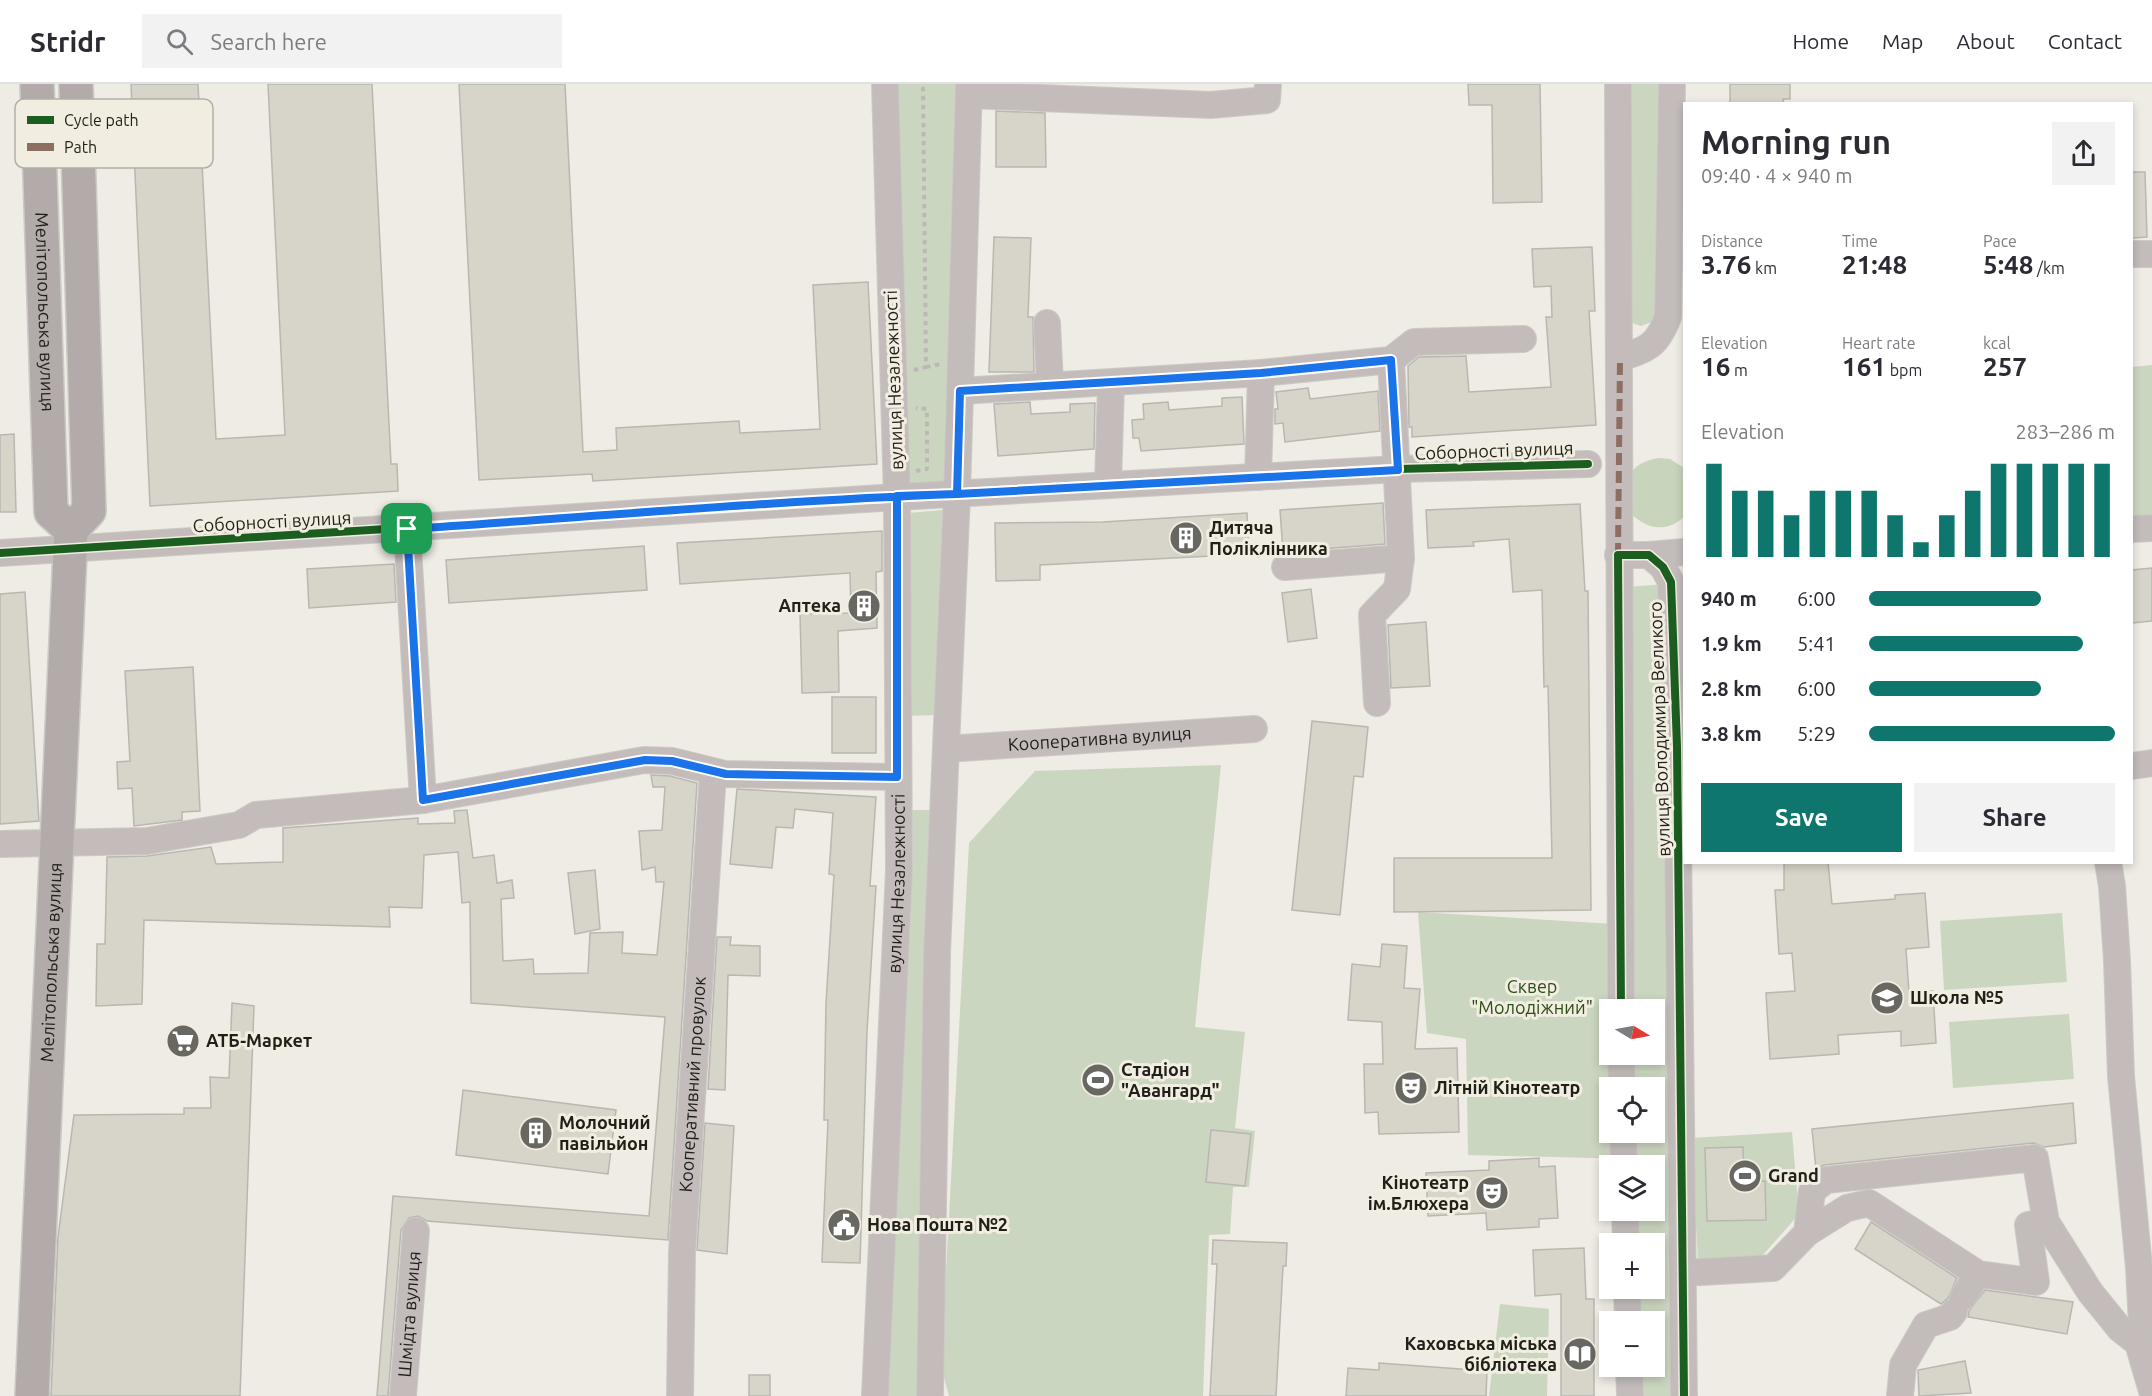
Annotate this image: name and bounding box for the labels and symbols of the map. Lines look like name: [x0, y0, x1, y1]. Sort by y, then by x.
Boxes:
legend: [15, 99, 213, 168]
text: Cycle path: [64, 111, 139, 129]
text: Path: [64, 138, 97, 156]
street label: Мелітопольська вулиця: [32, 212, 59, 412]
street label: вулиця Незалежності: [880, 290, 906, 470]
street label: Соборності вулиця: [1414, 437, 1574, 463]
pin: [381, 503, 432, 554]
street label: Соборності вулиця: [192, 507, 352, 535]
place label: Дитяча Поліклінника: [1209, 517, 1328, 558]
building icon: Дитяча Поліклінника: [1168, 520, 1204, 556]
building icon: Аптека: [846, 588, 882, 624]
place label: Аптека: [778, 595, 841, 615]
street label: вулиця Володимира Великого: [1645, 601, 1673, 857]
street label: Кооперативна вулиця: [1007, 722, 1192, 754]
street label: вулиця Незалежності: [883, 794, 908, 974]
street label: Мелітопольська вулиця: [36, 862, 65, 1063]
street label: Кооперативний провулок: [675, 976, 709, 1193]
park label: Сквер "Молодіжний": [1471, 976, 1593, 1017]
school or university icon: Школа №5: [1869, 980, 1905, 1016]
place label: Школа №5: [1910, 987, 2004, 1007]
north arrow: [1599, 999, 1665, 1065]
supermarket icon: АТБ-Маркет: [165, 1023, 201, 1059]
place label: АТБ-Маркет: [206, 1030, 312, 1050]
place label: Стадіон "Авангард": [1121, 1059, 1220, 1100]
sports icon: Стадіон "Авангард": [1080, 1062, 1116, 1098]
theatre icon: Літній Кінотеатр: [1393, 1070, 1429, 1106]
place label: Літній Кінотеатр: [1434, 1077, 1580, 1097]
place label: Молочний павільйон: [559, 1112, 651, 1153]
building icon: Молочний павільйон: [518, 1115, 554, 1151]
sports icon: Grand: [1727, 1158, 1763, 1194]
place label: Grand: [1768, 1165, 1819, 1185]
place label: Кінотеатр ім.Блюхера: [1368, 1172, 1469, 1213]
theatre icon: Кінотеатр ім.Блюхера: [1474, 1175, 1510, 1211]
public building icon: Нова Пошта №2: [826, 1207, 862, 1243]
place label: Нова Пошта №2: [867, 1214, 1008, 1234]
street label: Шмідта вулиця: [394, 1250, 423, 1378]
place label: Каховська міська бібліотека: [1404, 1333, 1557, 1374]
library icon: Каховська міська бібліотека: [1562, 1336, 1598, 1372]

